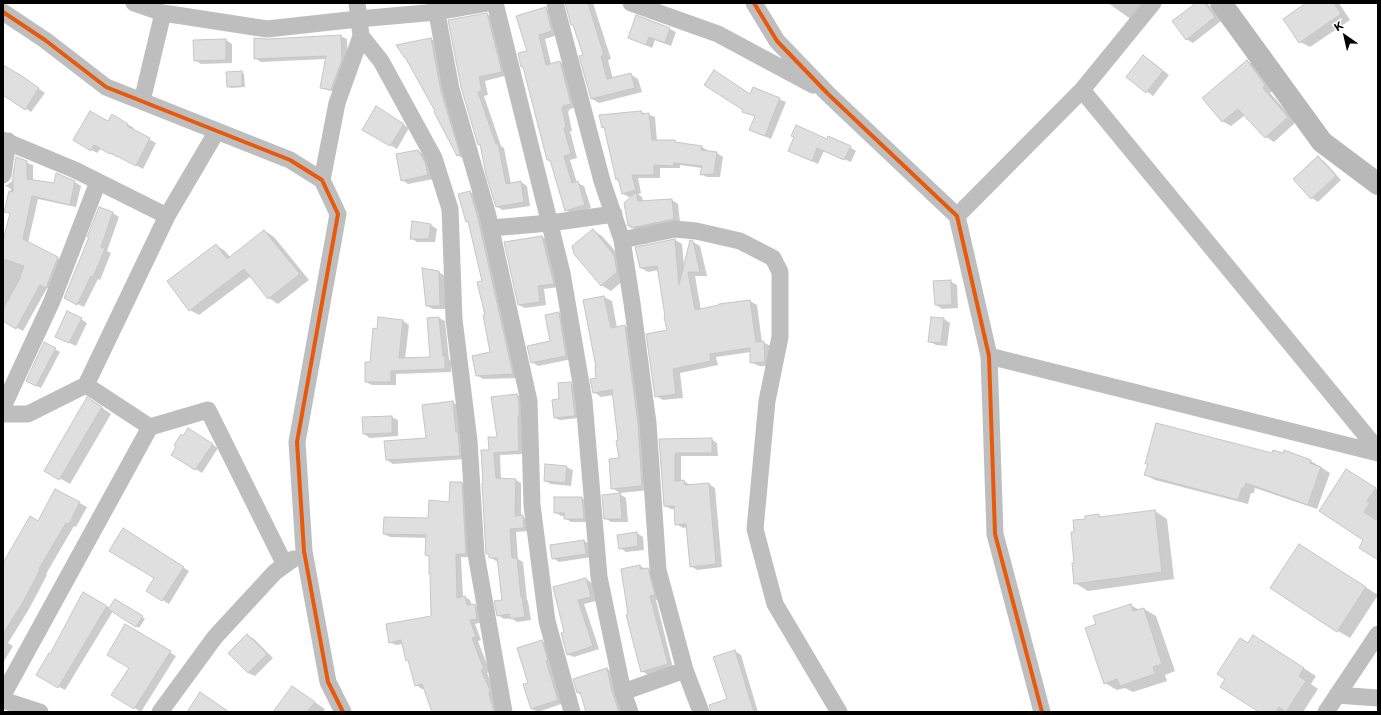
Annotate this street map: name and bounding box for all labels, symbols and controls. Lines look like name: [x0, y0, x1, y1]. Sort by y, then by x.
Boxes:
north arrow: [1325, 16, 1365, 56]
text: K: [1331, 18, 1346, 34]

